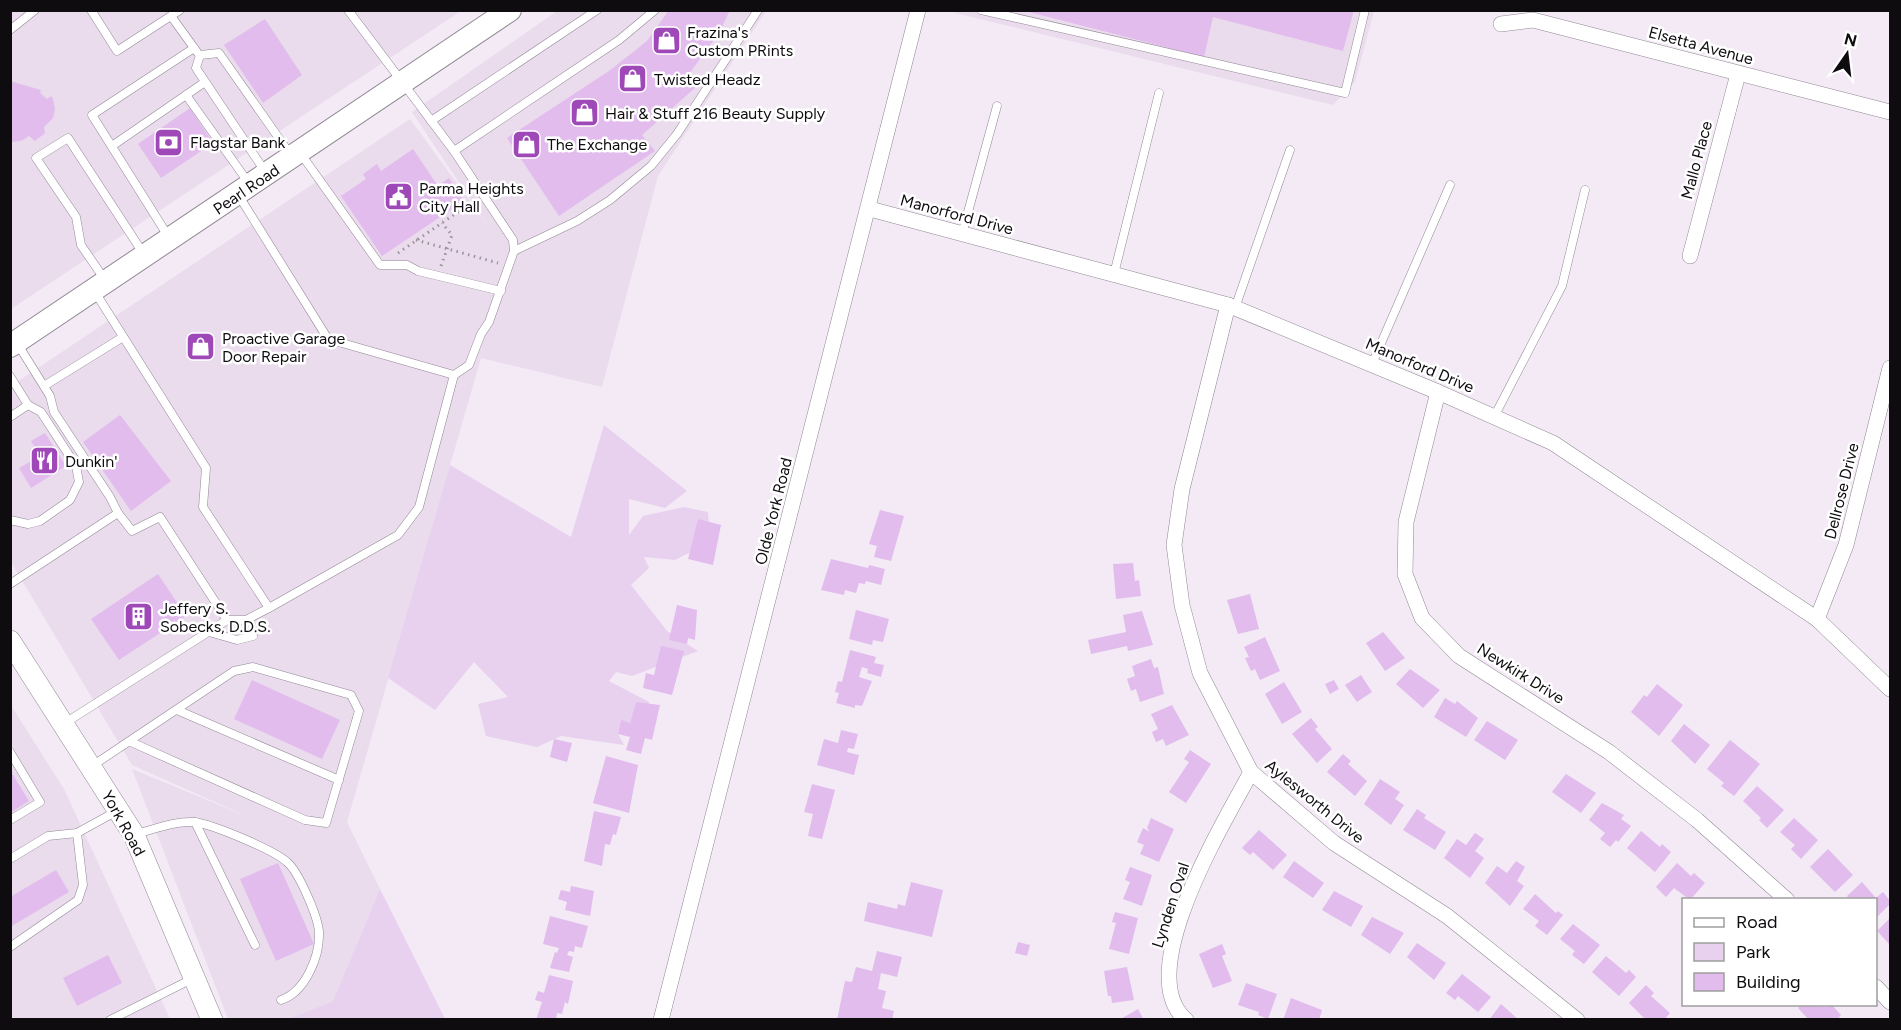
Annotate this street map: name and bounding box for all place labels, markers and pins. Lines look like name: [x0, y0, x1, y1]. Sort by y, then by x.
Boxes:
place label: Frazina's Custom PRints: [687, 23, 793, 60]
shop icon: Frazina's Custom PRints: [650, 25, 682, 57]
shop icon: Twisted Headz: [617, 63, 649, 95]
place label: Twisted Headz: [654, 70, 761, 89]
shop icon: Hair & Stuff 216 Beauty Supply: [568, 97, 600, 129]
place label: Hair & Stuff 216 Beauty Supply: [605, 104, 826, 123]
bank icon: Flagstar Bank: [153, 126, 185, 158]
shop icon: The Exchange: [510, 128, 542, 160]
place label: Flagstar Bank: [190, 133, 286, 152]
place label: The Exchange: [547, 135, 648, 154]
place label: Parma Heights City Hall: [419, 179, 524, 216]
public building icon: Parma Heights City Hall: [382, 181, 414, 213]
place label: Proactive Garage Door Repair: [222, 329, 346, 366]
shop icon: Proactive Garage Door Repair: [185, 331, 217, 363]
restaurant icon: Dunkin': [28, 445, 60, 477]
place label: Dunkin': [65, 452, 117, 471]
place label: Jeffery S. Sobecks, D.D.S.: [160, 599, 270, 636]
building icon: Jeffery S. Sobecks, D.D.S.: [123, 601, 155, 633]

